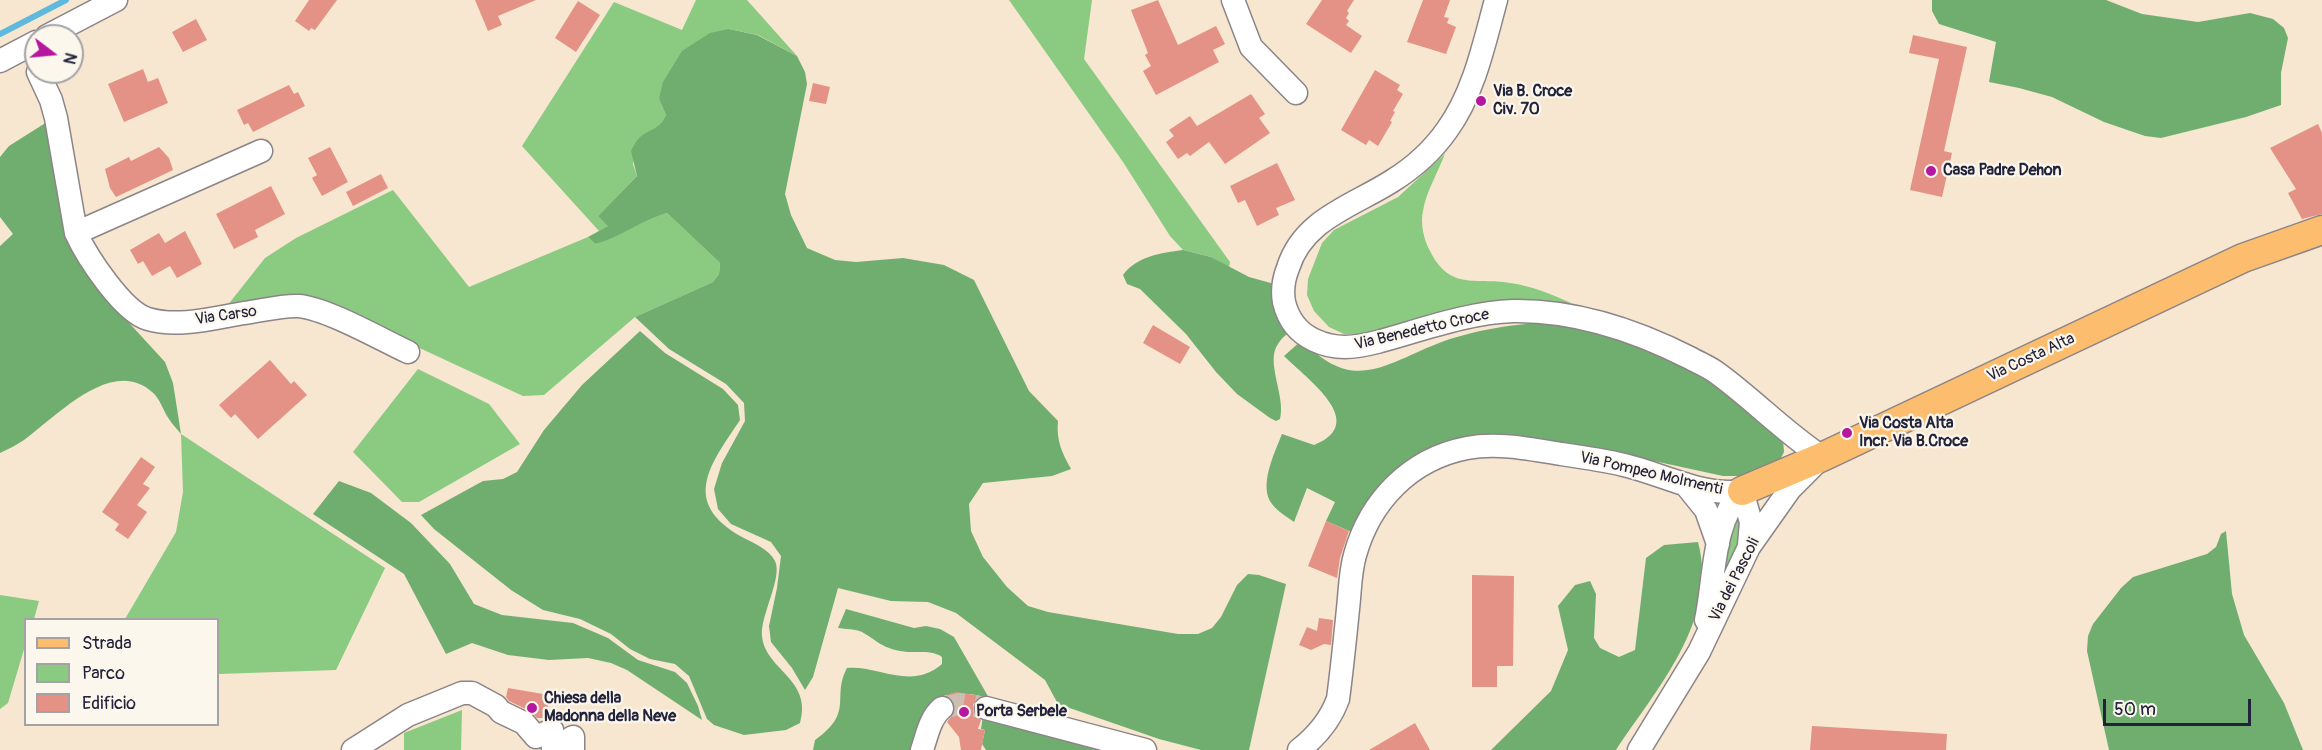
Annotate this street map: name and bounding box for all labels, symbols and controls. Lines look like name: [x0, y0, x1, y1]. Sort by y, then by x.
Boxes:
north arrow: [24, 24, 84, 84]
text: N: [58, 50, 80, 66]
place label: Via B. Croce Civ. 70: [1493, 82, 1572, 120]
marker: Via B. Croce Civ. 70: [1474, 94, 1488, 108]
place label: Casa Padre Dehon: [1943, 161, 2062, 181]
marker: Casa Padre Dehon: [1924, 164, 1938, 178]
street label: Via Carso: [194, 302, 258, 330]
street label: Via Benedetto Croce: [1353, 305, 1491, 355]
street label: Via Costa Alta: [1984, 329, 2078, 387]
place label: Via Costa Alta Incr. Via B.Croce: [1859, 414, 1968, 452]
marker: Via Costa Alta Incr. Via B.Croce: [1840, 426, 1854, 440]
street label: Via Pompeo Molmenti: [1578, 448, 1724, 500]
street label: Via dei Pascoli: [1706, 535, 1764, 625]
legend: [24, 618, 219, 726]
text: Strada: [82, 632, 132, 655]
text: Parco: [82, 662, 125, 685]
scale bar: [2106, 687, 2254, 725]
place label: Chiesa della Madonna della Neve: [544, 689, 676, 727]
text: Edificio: [82, 692, 136, 715]
text: 50 m: [2114, 698, 2156, 721]
marker: Chiesa della Madonna della Neve: [525, 701, 539, 715]
place label: Porta Serbele: [976, 702, 1067, 722]
marker: Porta Serbele: [957, 705, 971, 719]

